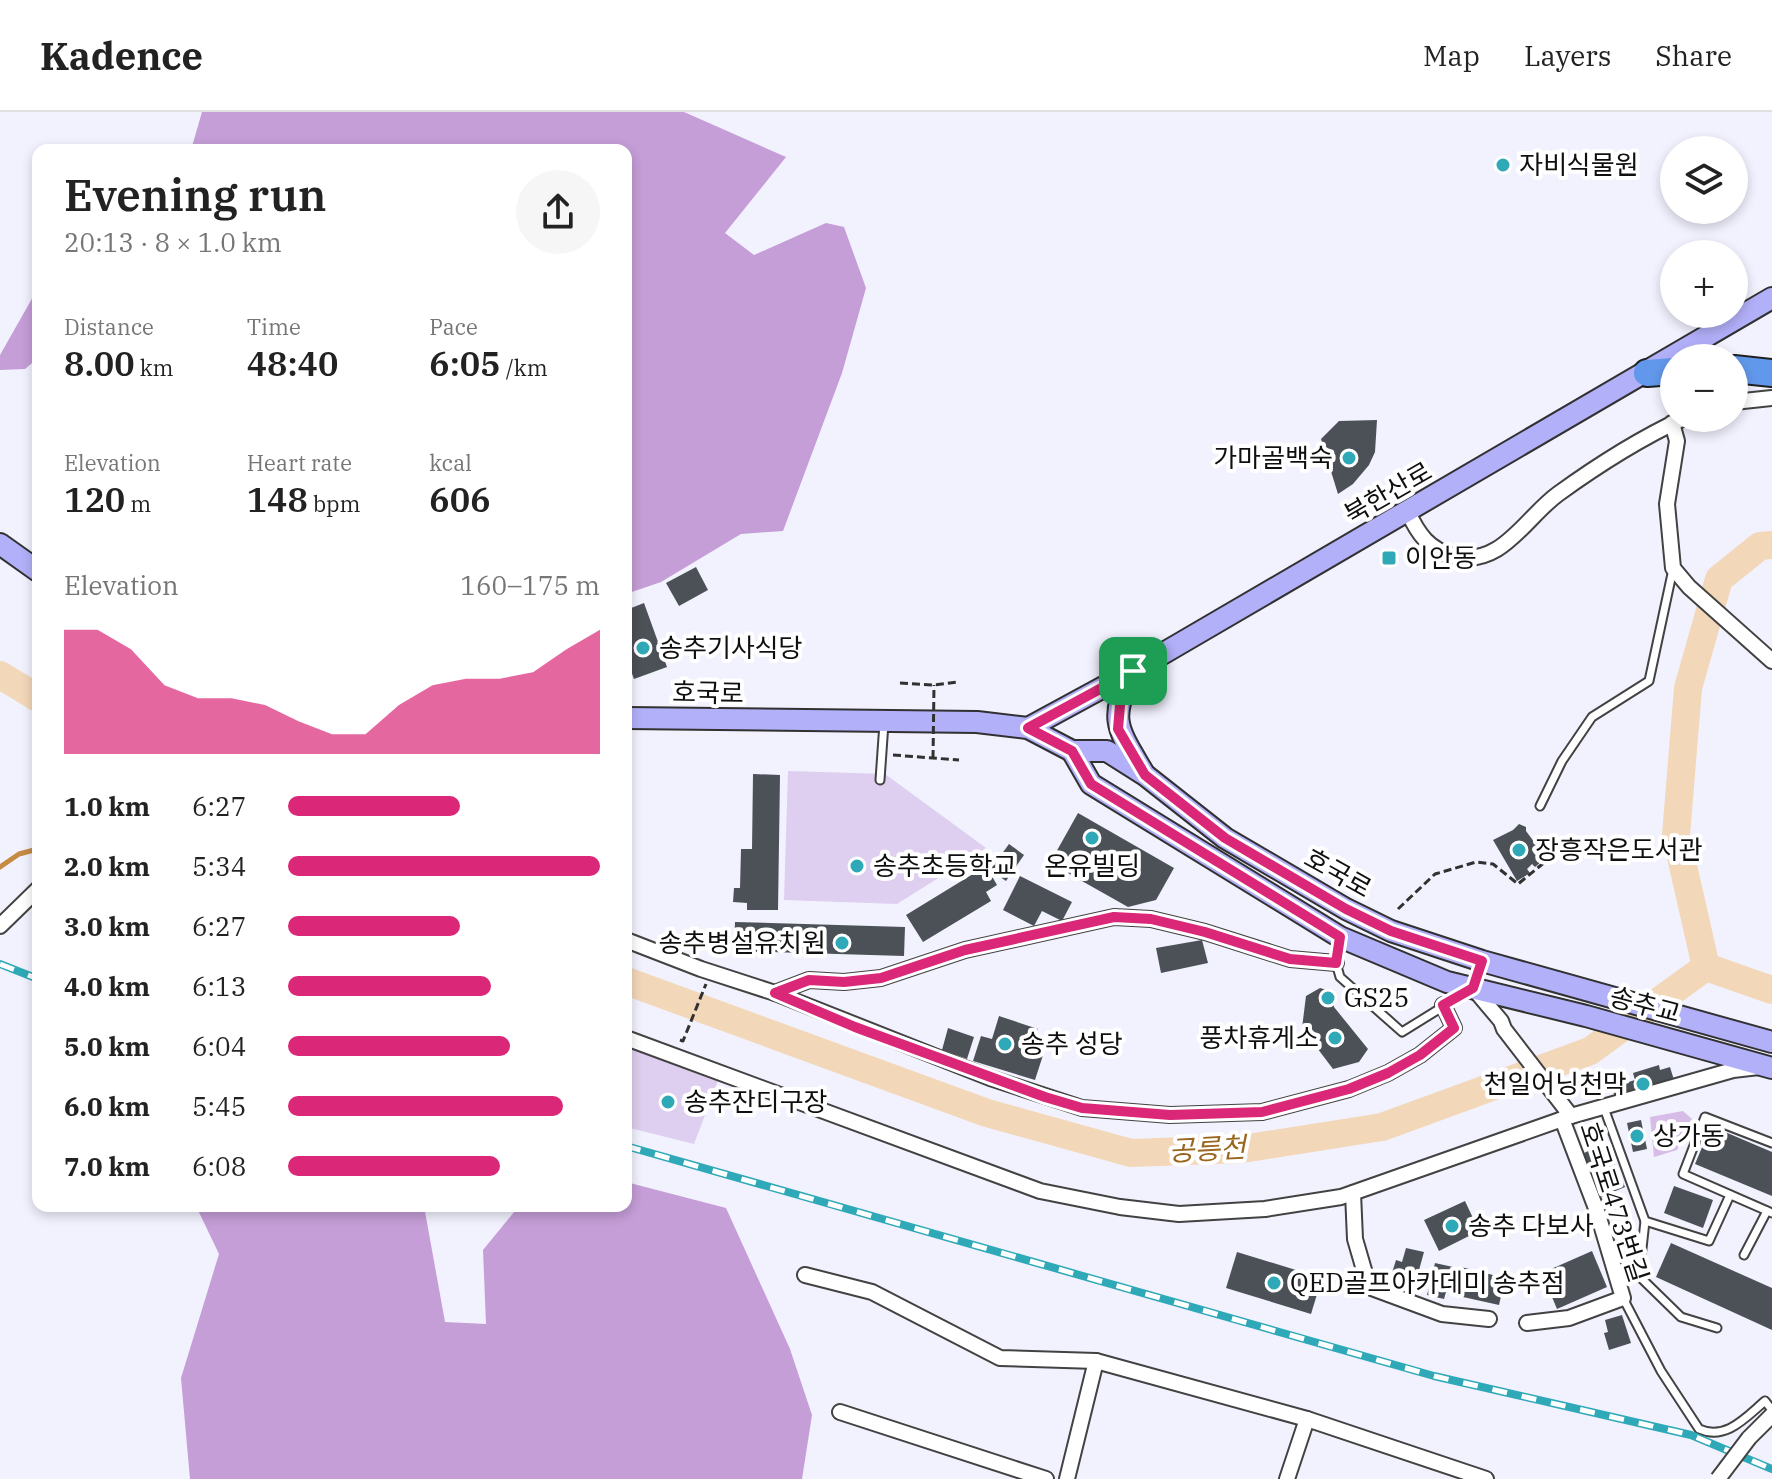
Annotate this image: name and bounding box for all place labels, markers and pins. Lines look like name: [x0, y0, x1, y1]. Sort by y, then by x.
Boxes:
place label: 자비식물원: [1519, 147, 1639, 181]
marker: 자비식물원: [1494, 156, 1512, 174]
place label: 가마골백숙: [1213, 440, 1333, 474]
marker: 가마골백숙: [1340, 449, 1358, 467]
place label: 이안동: [1405, 540, 1477, 574]
marker: 이안동: [1380, 549, 1398, 567]
place label: 송추기사식당: [659, 630, 803, 664]
pin: [1099, 637, 1167, 705]
marker: 송추기사식당: [634, 639, 652, 657]
marker: 온유빌딩: [1083, 829, 1101, 847]
place label: 장흥작은도서관: [1535, 832, 1703, 866]
marker: 장흥작은도서관: [1510, 841, 1528, 859]
place label: 송추초등학교: [873, 848, 1017, 882]
place label: 온유빌딩: [1044, 848, 1140, 882]
marker: 송추초등학교: [848, 857, 866, 875]
place label: 송추병설유치원: [659, 925, 826, 959]
marker: 송추병설유치원: [833, 934, 851, 952]
place label: GS25: [1344, 980, 1409, 1014]
marker: GS25: [1319, 989, 1337, 1007]
place label: 풍차휴게소: [1199, 1020, 1319, 1054]
place label: 송추 성당: [1021, 1026, 1123, 1060]
marker: 풍차휴게소: [1326, 1029, 1344, 1047]
marker: 송추 성당: [996, 1035, 1014, 1053]
place label: 천일어닝천막: [1483, 1066, 1627, 1100]
marker: 천일어닝천막: [1634, 1075, 1652, 1093]
place label: 송추잔디구장: [684, 1084, 828, 1118]
marker: 송추잔디구장: [659, 1093, 677, 1111]
place label: 상가동: [1653, 1118, 1725, 1152]
marker: 상가동: [1628, 1127, 1646, 1145]
place label: 송추 다보사: [1468, 1208, 1594, 1242]
marker: 송추 다보사: [1443, 1217, 1461, 1235]
place label: QED골프아카데미 송추점: [1290, 1265, 1565, 1299]
marker: QED골프아카데미 송추점: [1265, 1274, 1283, 1292]

